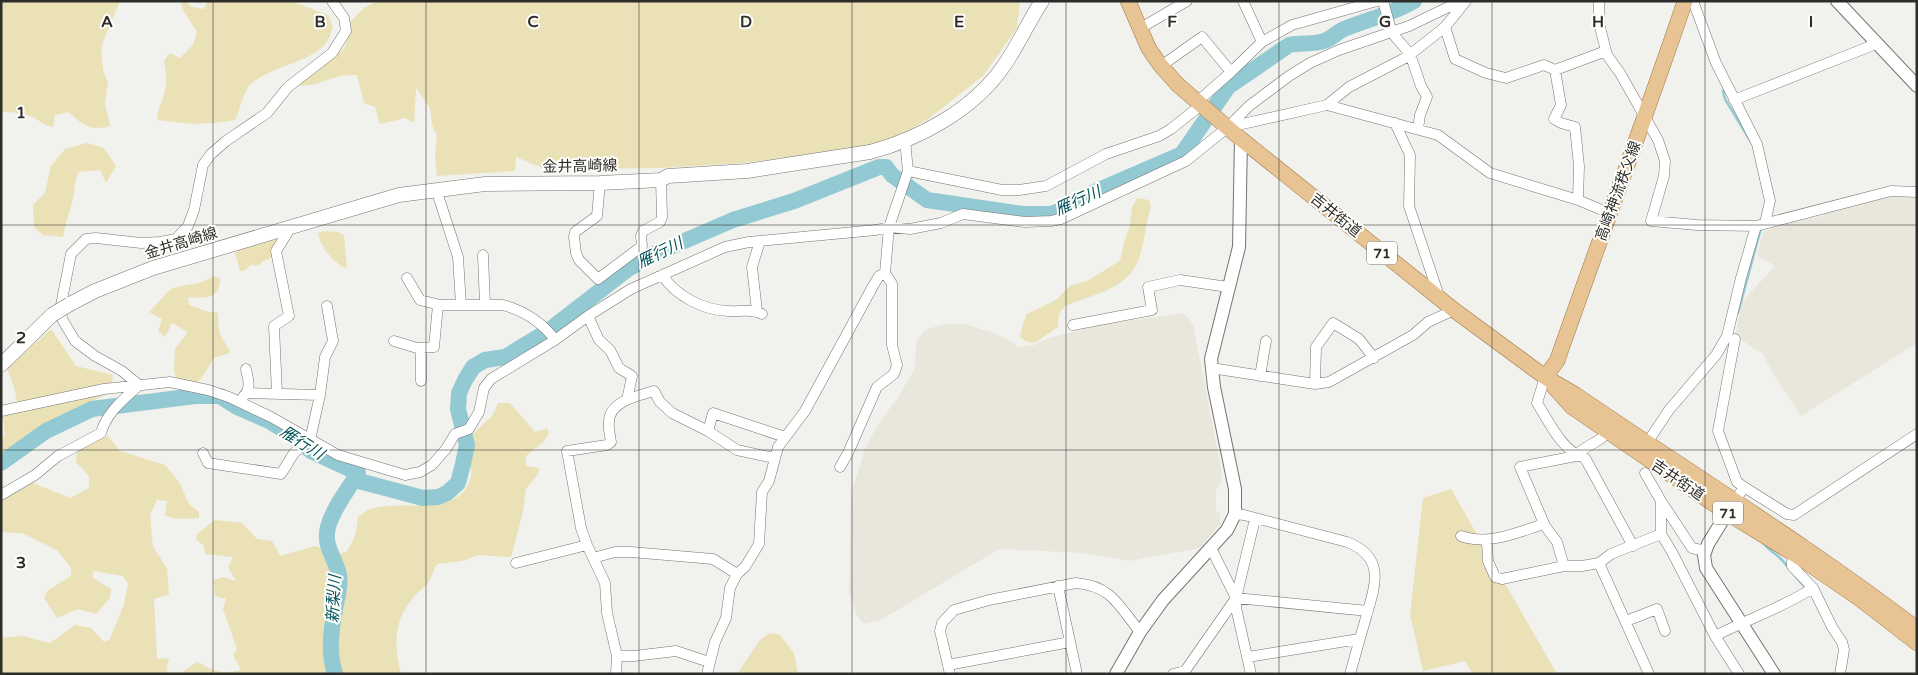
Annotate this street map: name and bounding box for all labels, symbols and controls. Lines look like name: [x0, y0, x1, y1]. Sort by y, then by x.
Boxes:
text: A: [101, 12, 113, 32]
text: B: [314, 12, 326, 32]
text: C: [527, 12, 539, 32]
text: D: [740, 12, 752, 32]
text: E: [954, 12, 964, 32]
text: F: [1167, 12, 1177, 32]
text: G: [1379, 12, 1391, 32]
text: H: [1592, 12, 1604, 32]
text: I: [1809, 12, 1813, 32]
text: 1: [16, 103, 26, 123]
street label: 高崎神流秩父線: [1592, 139, 1644, 243]
street label: 金井高崎線: [542, 156, 618, 176]
water label: 雁行川: [1052, 181, 1106, 220]
street label: 吉井街道: [1307, 189, 1365, 241]
street label: 金井高崎線: [142, 223, 220, 263]
water label: 雁行川: [634, 233, 688, 273]
road number: 71: [1367, 242, 1397, 264]
text: 2: [16, 328, 26, 348]
water label: 雁行川: [276, 422, 329, 465]
street label: 吉井街道: [1648, 456, 1708, 504]
road number: 71: [1713, 502, 1743, 524]
text: 3: [16, 553, 26, 573]
water label: 新梨川: [323, 573, 345, 623]

